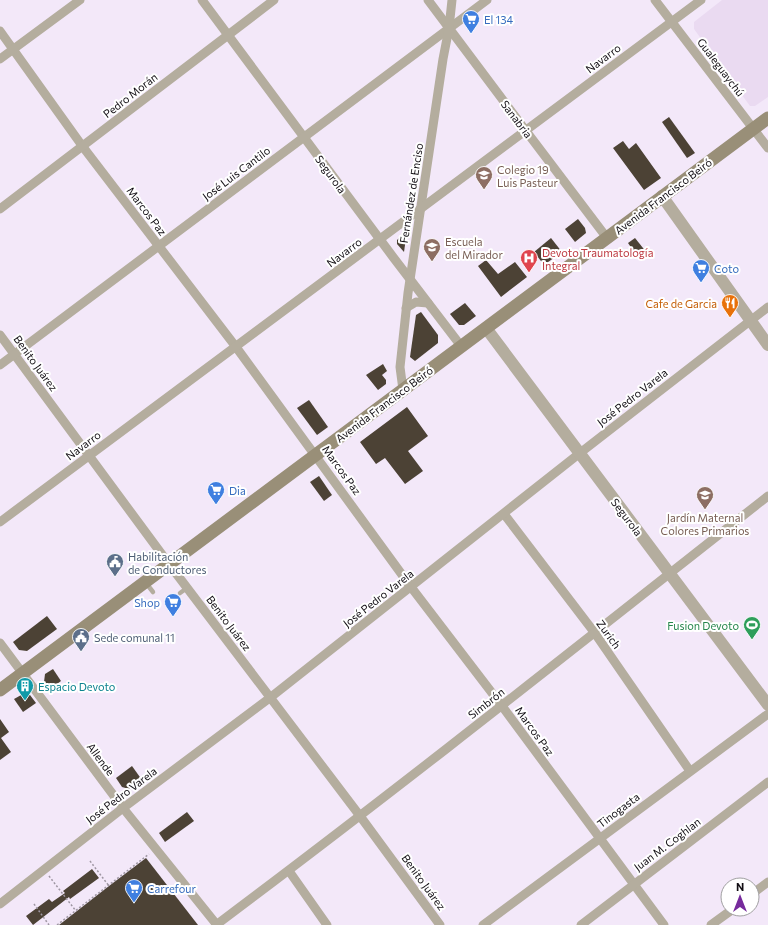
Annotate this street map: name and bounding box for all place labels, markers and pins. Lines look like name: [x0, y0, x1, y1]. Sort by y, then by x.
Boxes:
supermarket icon: El 134: [461, 9, 481, 34]
place label: El 134: [484, 13, 513, 26]
place label: Colegio 19 Luis Pasteur: [497, 163, 558, 189]
school or university icon: Colegio 19 Luis Pasteur: [474, 165, 494, 190]
place label: Escuela del Mirador: [445, 235, 503, 261]
school or university icon: Escuela del Mirador: [422, 237, 442, 262]
place label: Devoto Traumatología Integral: [542, 246, 653, 272]
hospital icon: Devoto Traumatología Integral: [519, 248, 539, 273]
supermarket icon: Coto: [691, 258, 711, 283]
place label: Coto: [714, 262, 739, 275]
restaurant icon: Cafe de Garcia: [720, 293, 740, 318]
place label: Cafe de Garcia: [645, 297, 717, 310]
supermarket icon: Dia: [206, 480, 226, 505]
place label: Dia: [229, 484, 246, 497]
school or university icon: Jardín Maternal Colores Primarios: [695, 485, 715, 510]
place label: Jardín Maternal Colores Primarios: [661, 511, 749, 537]
place label: Habilitación de Conductores: [128, 550, 207, 576]
public building icon: Habilitación de Conductores: [105, 552, 125, 577]
supermarket icon: Shop: [163, 592, 183, 617]
place label: Shop: [134, 596, 160, 609]
sports icon: Fusion Devoto: [742, 615, 762, 640]
place label: Fusion Devoto: [667, 619, 739, 632]
public building icon: Sede comunal 11: [71, 627, 91, 652]
place label: Sede comunal 11: [94, 631, 175, 644]
building icon: Espacio Devoto: [15, 676, 35, 701]
place label: Espacio Devoto: [38, 680, 116, 693]
supermarket icon: Carrefour: [124, 878, 144, 903]
place label: Carrefour: [147, 882, 196, 895]

